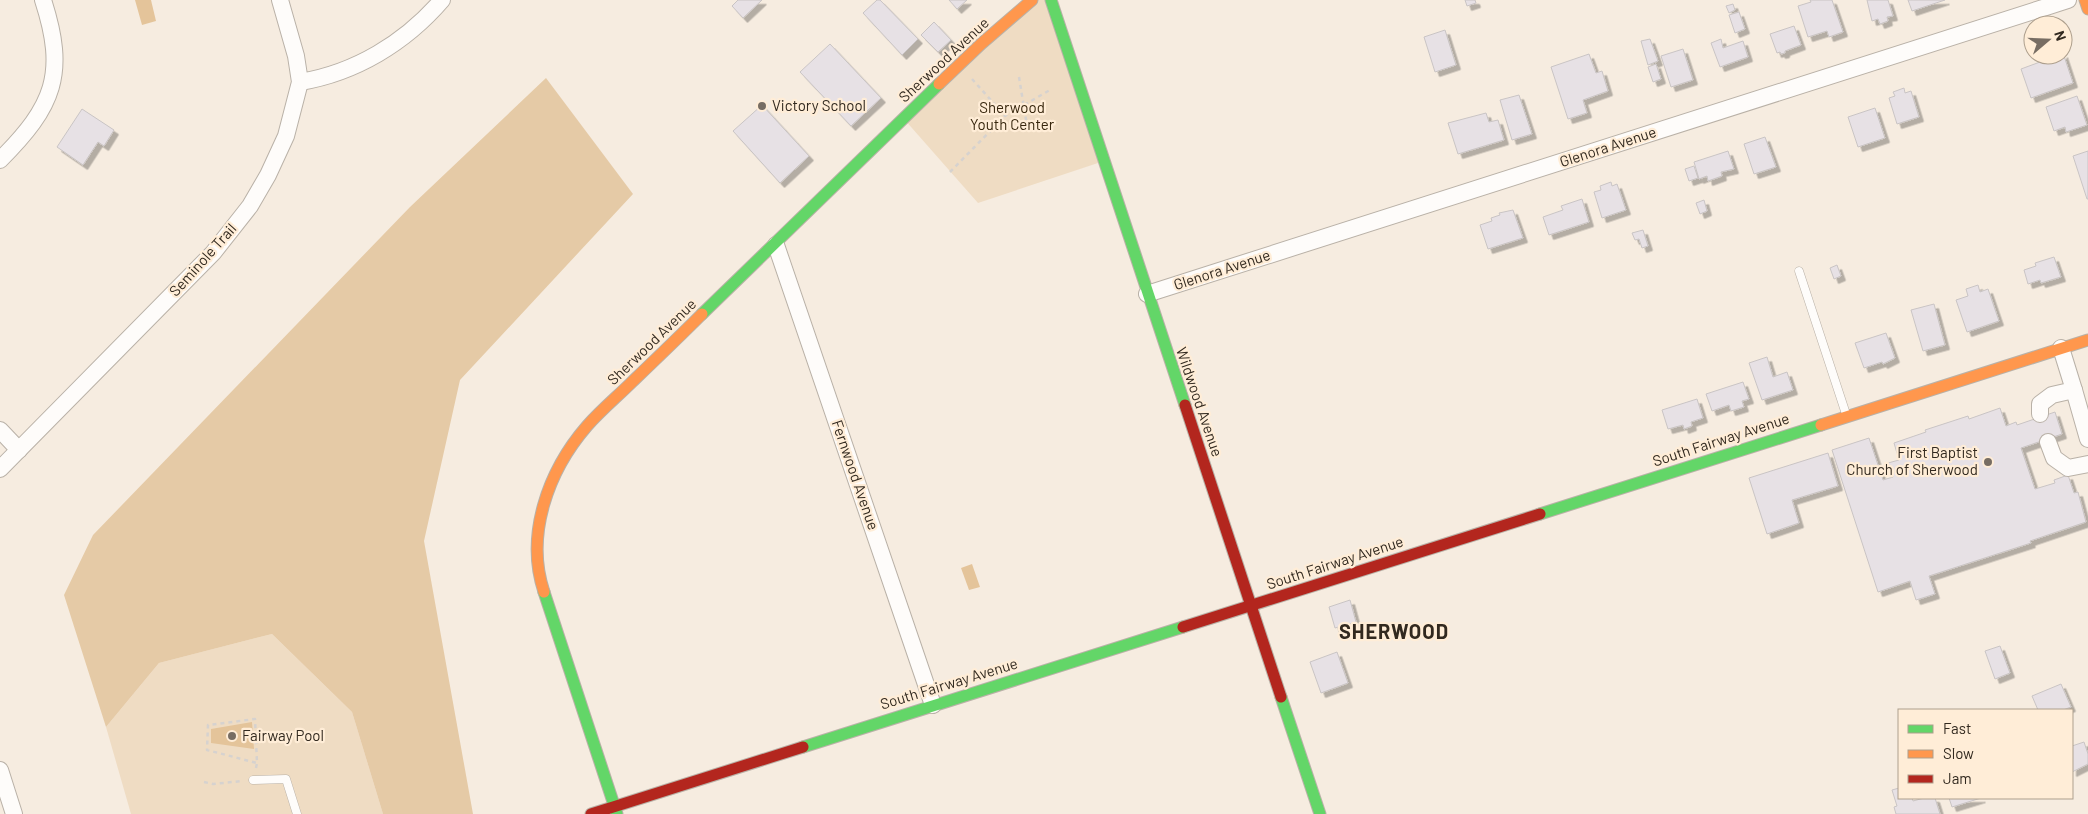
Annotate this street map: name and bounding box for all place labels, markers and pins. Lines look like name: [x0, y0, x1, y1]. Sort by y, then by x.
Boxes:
place label: Victory School: [772, 96, 866, 114]
marker: Victory School: [756, 100, 768, 112]
place label: First Baptist Church of Sherwood: [1846, 443, 1978, 478]
marker: First Baptist Church of Sherwood: [1982, 456, 1994, 468]
place label: Fairway Pool: [242, 726, 324, 744]
marker: Fairway Pool: [226, 730, 238, 742]

